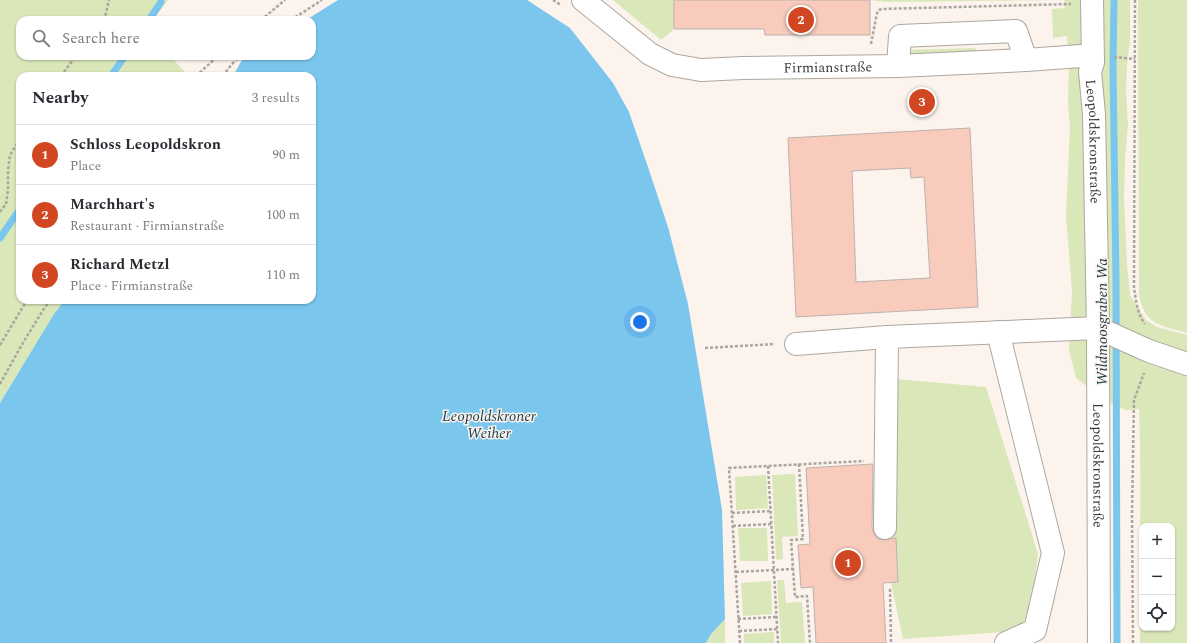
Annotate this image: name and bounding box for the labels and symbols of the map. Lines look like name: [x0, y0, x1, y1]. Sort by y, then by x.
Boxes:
pin: 2: [788, 5, 814, 35]
street label: Firmianstraße: [783, 56, 873, 78]
street label: Leopoldskronstraße: [1080, 78, 1106, 204]
pin: 3: [909, 87, 935, 117]
water label: Wildmoosgraben Wa: [1091, 258, 1114, 386]
your location: [630, 312, 650, 332]
street label: Leopoldskronstraße: [1088, 403, 1109, 528]
water label: Leopoldskroner Weiher: [442, 405, 537, 445]
pin: 1: [835, 548, 861, 578]

